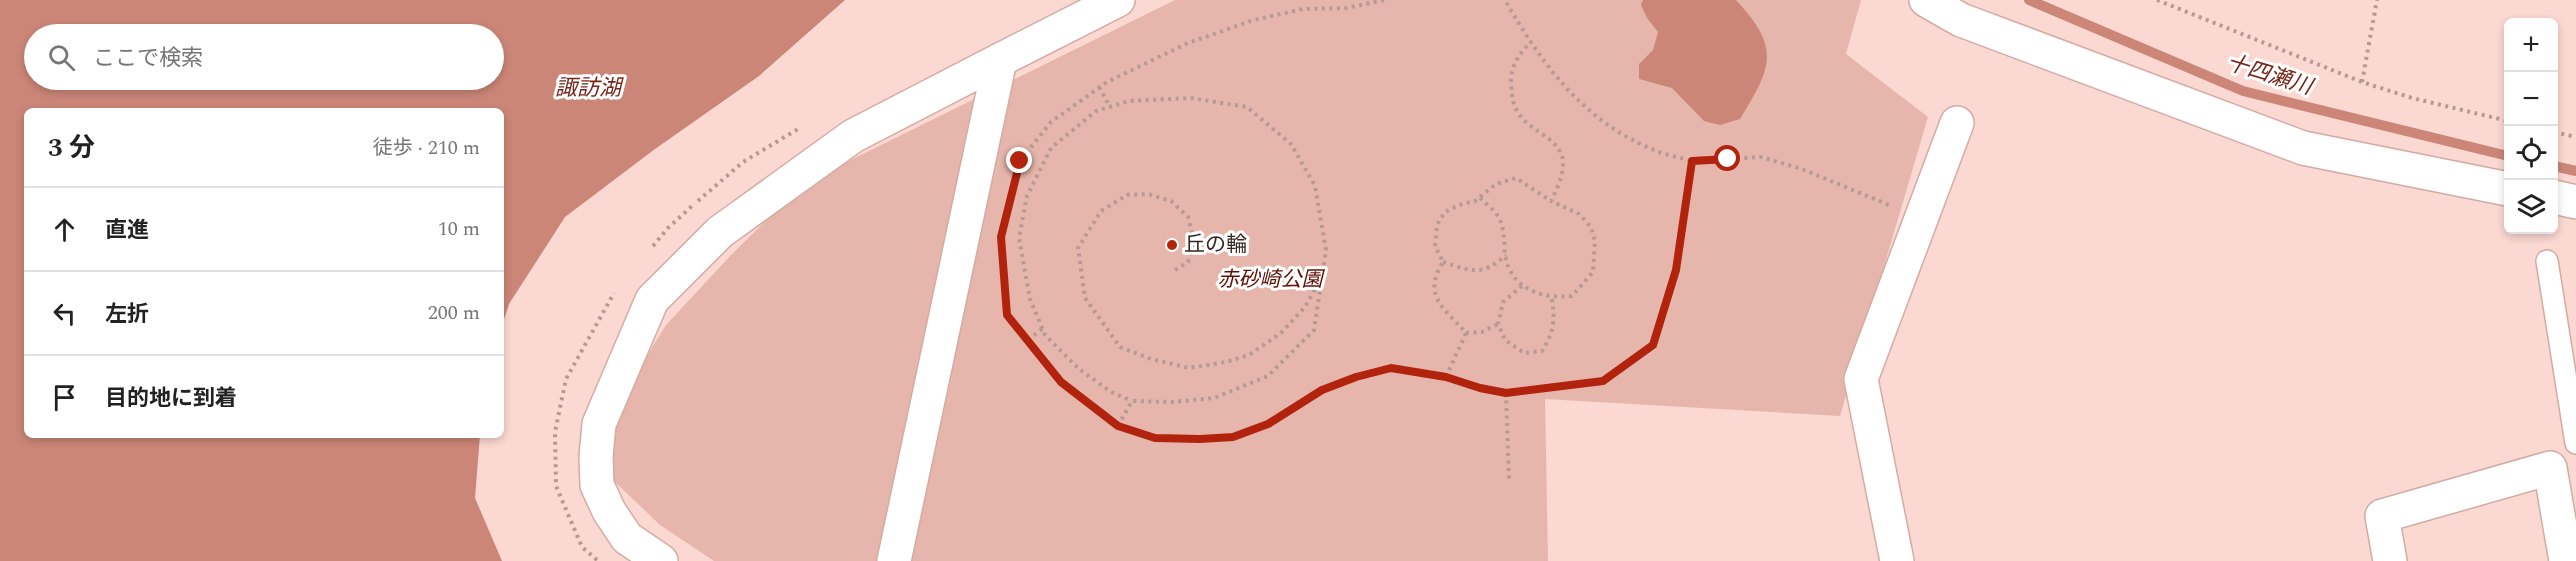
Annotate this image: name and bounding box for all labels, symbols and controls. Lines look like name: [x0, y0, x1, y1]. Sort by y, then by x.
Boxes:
map controls: [2504, 18, 2558, 234]
button: +: [2504, 18, 2558, 72]
search box: [24, 24, 504, 90]
icon: search: [45, 41, 78, 74]
text: ここで検索: [93, 42, 203, 75]
water label: 十四瀬川: [2222, 46, 2318, 104]
water label: 諏訪湖: [555, 72, 624, 105]
button: −: [2504, 72, 2558, 126]
button: locate: [2504, 126, 2558, 180]
text: 3 分: [48, 128, 95, 168]
text: 徒歩 · 210 m: [373, 133, 480, 163]
route start: [1714, 145, 1740, 171]
route end: [1006, 147, 1032, 173]
button: layers: [2504, 180, 2558, 234]
icon: ahead: [48, 213, 81, 246]
text: 直進: [105, 214, 149, 247]
text: 10 m: [438, 214, 480, 244]
place label: 丘の輪: [1184, 229, 1247, 261]
marker: 丘の輪: [1165, 238, 1179, 252]
park label: 赤砂崎公園: [1218, 264, 1325, 296]
icon: left: [48, 297, 81, 330]
text: 左折: [105, 298, 149, 331]
text: 200 m: [428, 298, 480, 328]
icon: arrive: [48, 381, 81, 414]
text: 目的地に到着: [105, 382, 237, 415]

